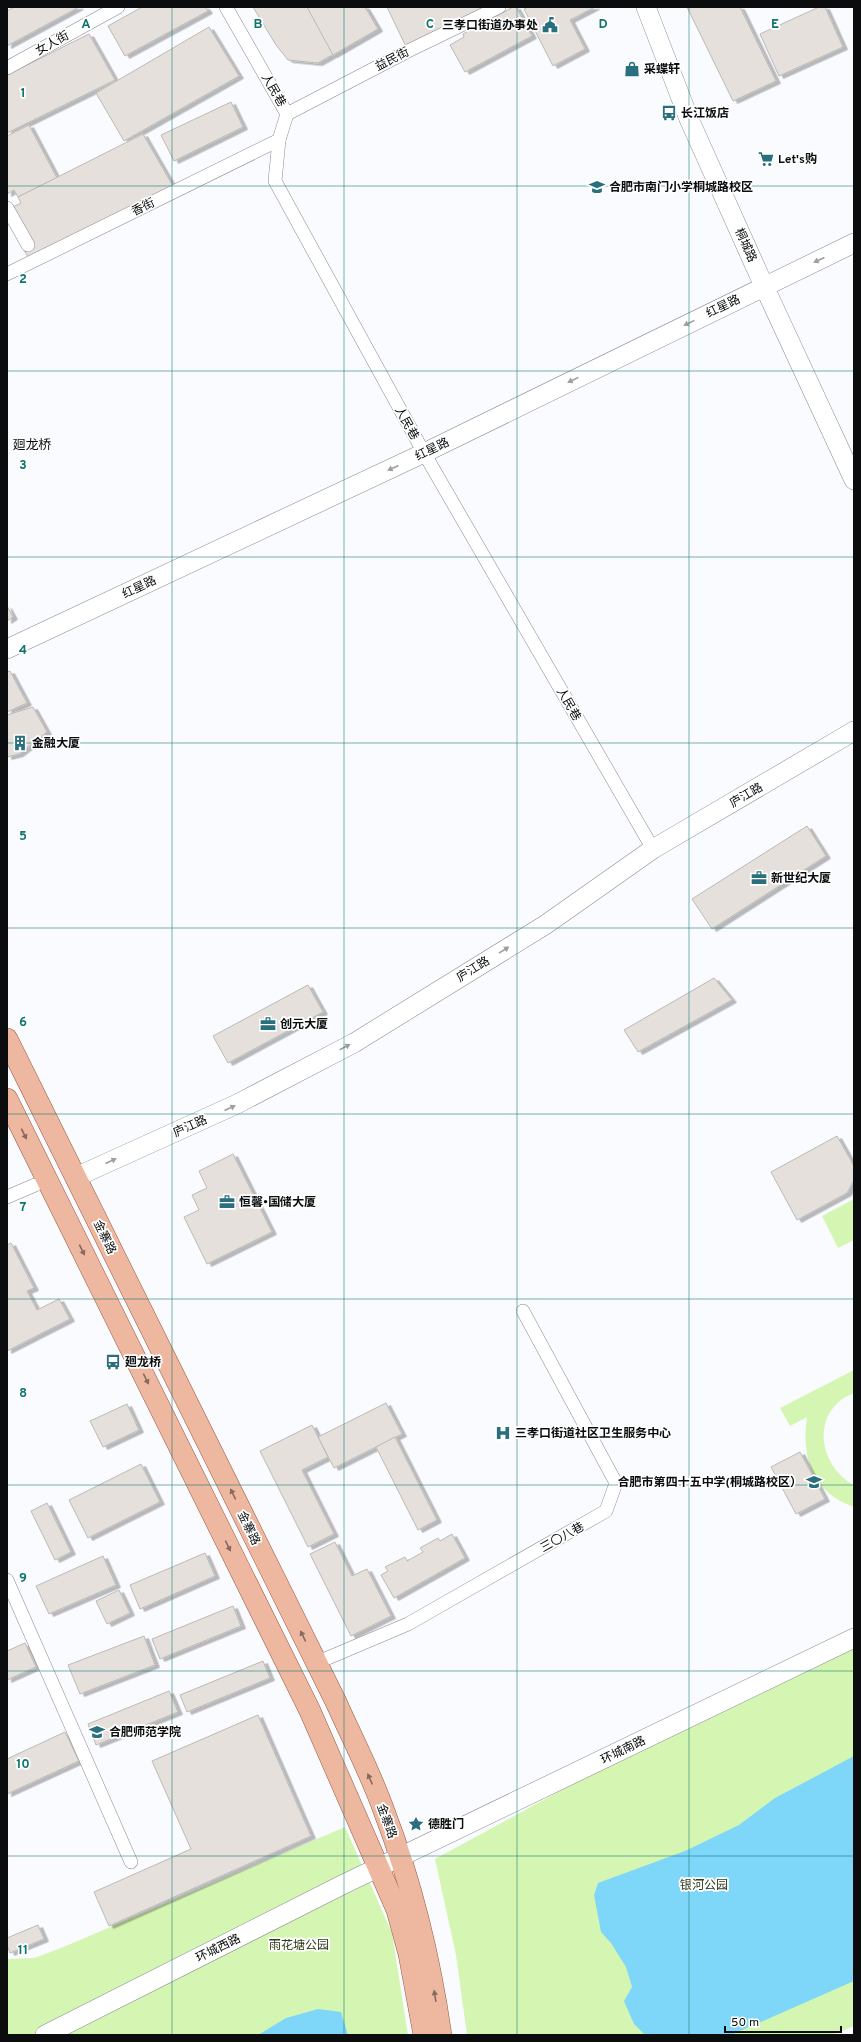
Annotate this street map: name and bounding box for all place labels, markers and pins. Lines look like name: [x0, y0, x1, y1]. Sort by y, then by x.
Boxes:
public building icon: 三孝口街道办事处: [541, 16, 559, 34]
place label: 三孝口街道办事处: [442, 18, 538, 34]
shop icon: 采蝶轩: [623, 60, 641, 78]
place label: 采蝶轩: [644, 62, 680, 78]
bus stop icon: 长江饭店: [660, 104, 678, 122]
place label: 长江饭店: [681, 106, 729, 122]
supermarket icon: Let's购: [757, 150, 775, 168]
place label: Let's购: [778, 152, 817, 168]
school or university icon: 合肥市南门小学桐城路校区: [588, 178, 606, 196]
place label: 合肥市南门小学桐城路校区: [609, 180, 753, 196]
building icon: 金融大厦: [11, 734, 29, 752]
place label: 金融大厦: [32, 736, 80, 752]
office icon: 新世纪大厦: [750, 869, 768, 887]
place label: 新世纪大厦: [771, 871, 831, 887]
office icon: 创元大厦: [259, 1015, 277, 1033]
place label: 创元大厦: [280, 1017, 328, 1033]
office icon: 恒馨•国储大厦: [218, 1193, 236, 1211]
place label: 恒馨•国储大厦: [239, 1195, 316, 1211]
bus stop icon: 廻龙桥: [104, 1353, 122, 1371]
place label: 廻龙桥: [125, 1355, 161, 1371]
hospital icon: 三孝口街道社区卫生服务中心: [494, 1424, 512, 1442]
place label: 三孝口街道社区卫生服务中心: [515, 1426, 671, 1442]
school or university icon: 合肥市第四十五中学(桐城路校区）: [805, 1473, 823, 1491]
place label: 合肥市第四十五中学(桐城路校区）: [618, 1475, 802, 1491]
school or university icon: 合肥师范学院: [88, 1723, 106, 1741]
place label: 合肥师范学院: [109, 1725, 181, 1741]
place icon: 德胜门: [407, 1815, 425, 1833]
place label: 德胜门: [428, 1817, 464, 1833]

